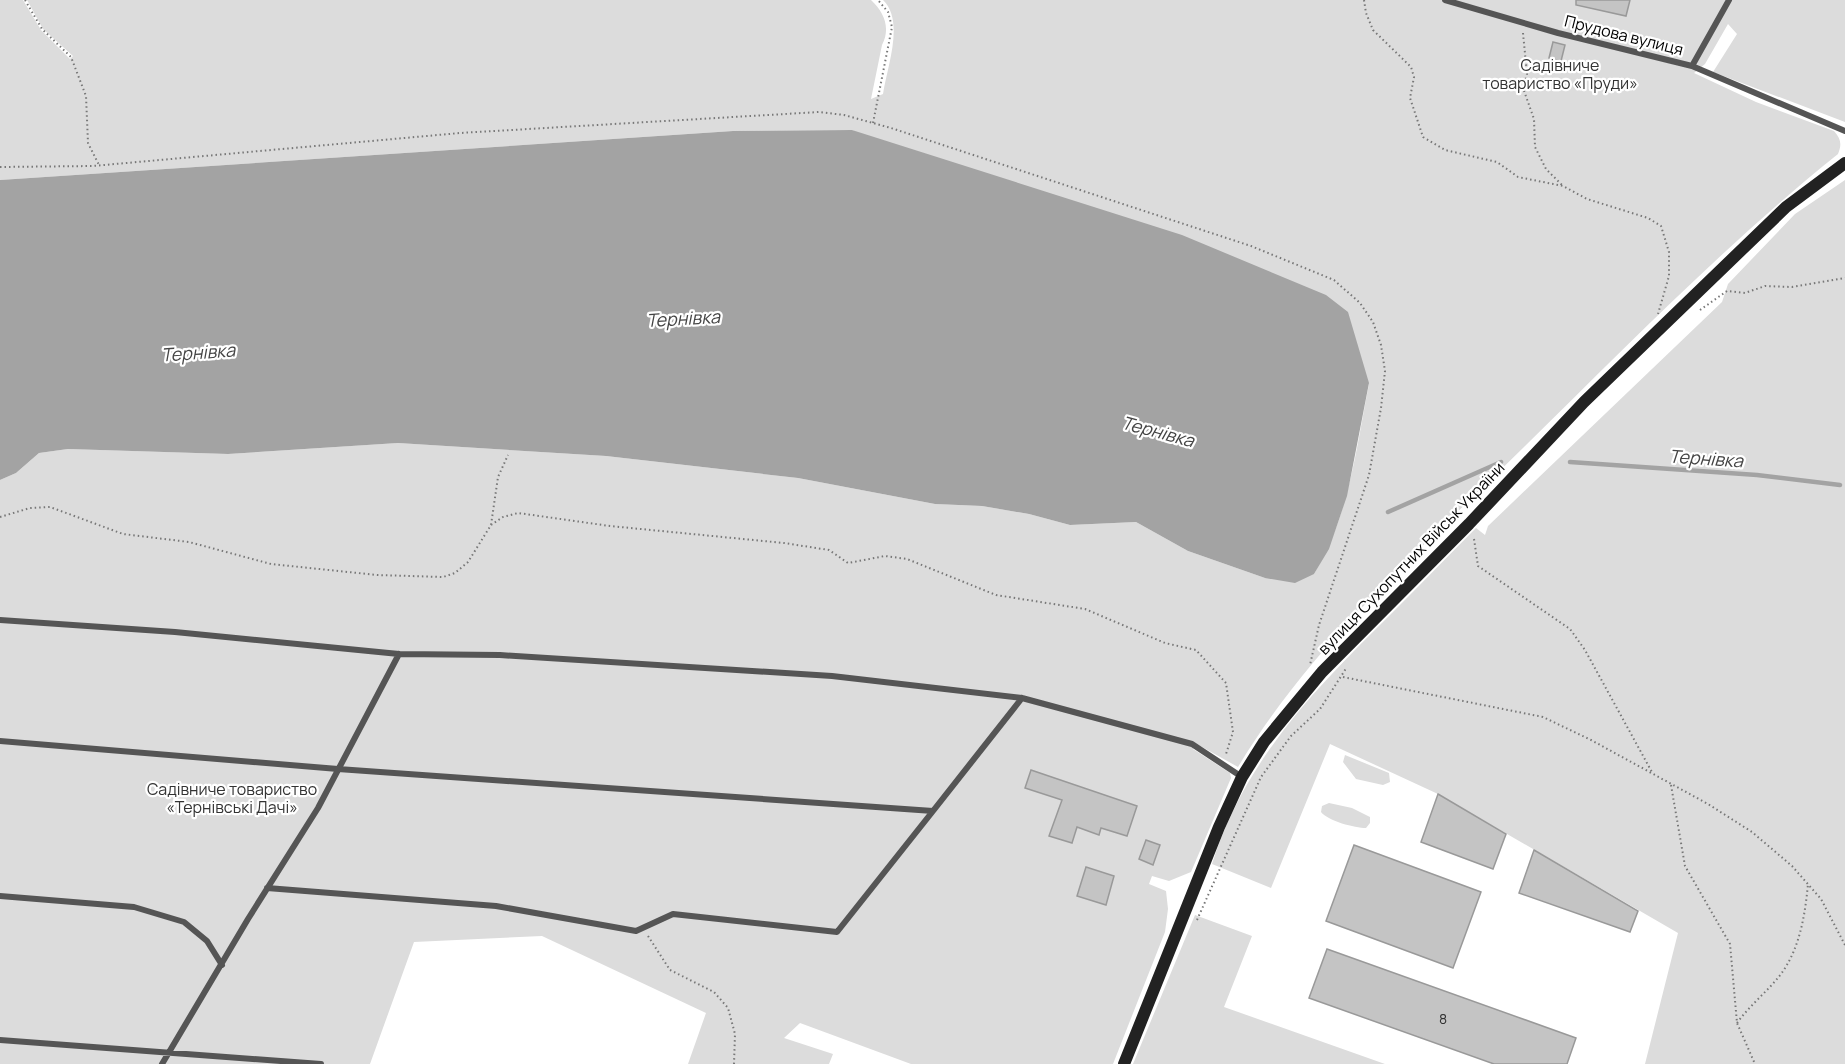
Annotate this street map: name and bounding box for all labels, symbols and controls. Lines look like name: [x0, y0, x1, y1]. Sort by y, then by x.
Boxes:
street label: Прудова вулиця: [1562, 10, 1686, 60]
park label: Садівниче товариство «Пруди»: [1482, 54, 1638, 94]
water label: Тернівка: [645, 304, 722, 332]
water label: Тернівка: [160, 337, 237, 367]
water label: Тернівка: [1119, 410, 1198, 452]
water label: Тернівка: [1668, 443, 1745, 473]
street label: вулиця Сухопутних Військ України: [1313, 457, 1509, 659]
park label: Садівниче товариство «Тернівські Дачі»: [147, 778, 317, 818]
house number: 8: [1439, 1009, 1447, 1028]

